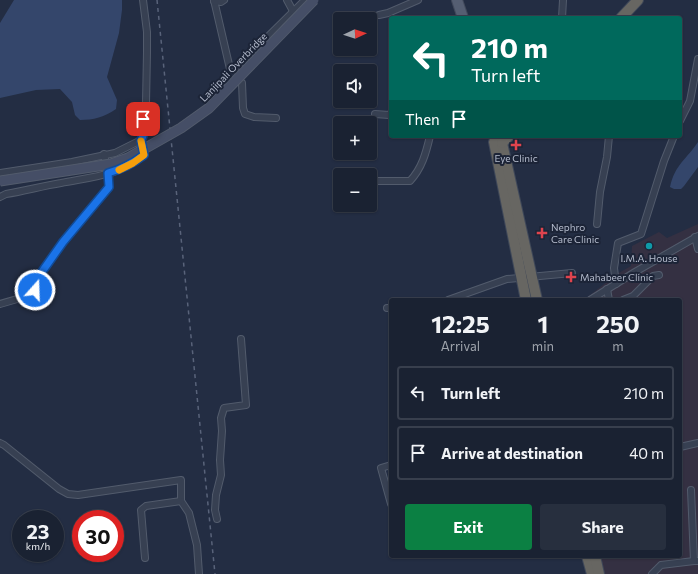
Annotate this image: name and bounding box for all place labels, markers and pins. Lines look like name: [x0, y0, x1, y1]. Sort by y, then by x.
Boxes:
pin: [126, 102, 160, 136]
marker: Eye Clinic: [510, 139, 522, 151]
place label: Eye Clinic: [494, 152, 538, 164]
place label: Nephro Care Clinic: [551, 221, 599, 245]
marker: Nephro Care Clinic: [536, 227, 548, 239]
marker: I.M.A. House: [644, 241, 654, 251]
place label: I.M.A. House: [620, 252, 678, 264]
marker: Mahabeer Clinic: [565, 271, 577, 283]
place label: Mahabeer Clinic: [580, 271, 653, 283]

